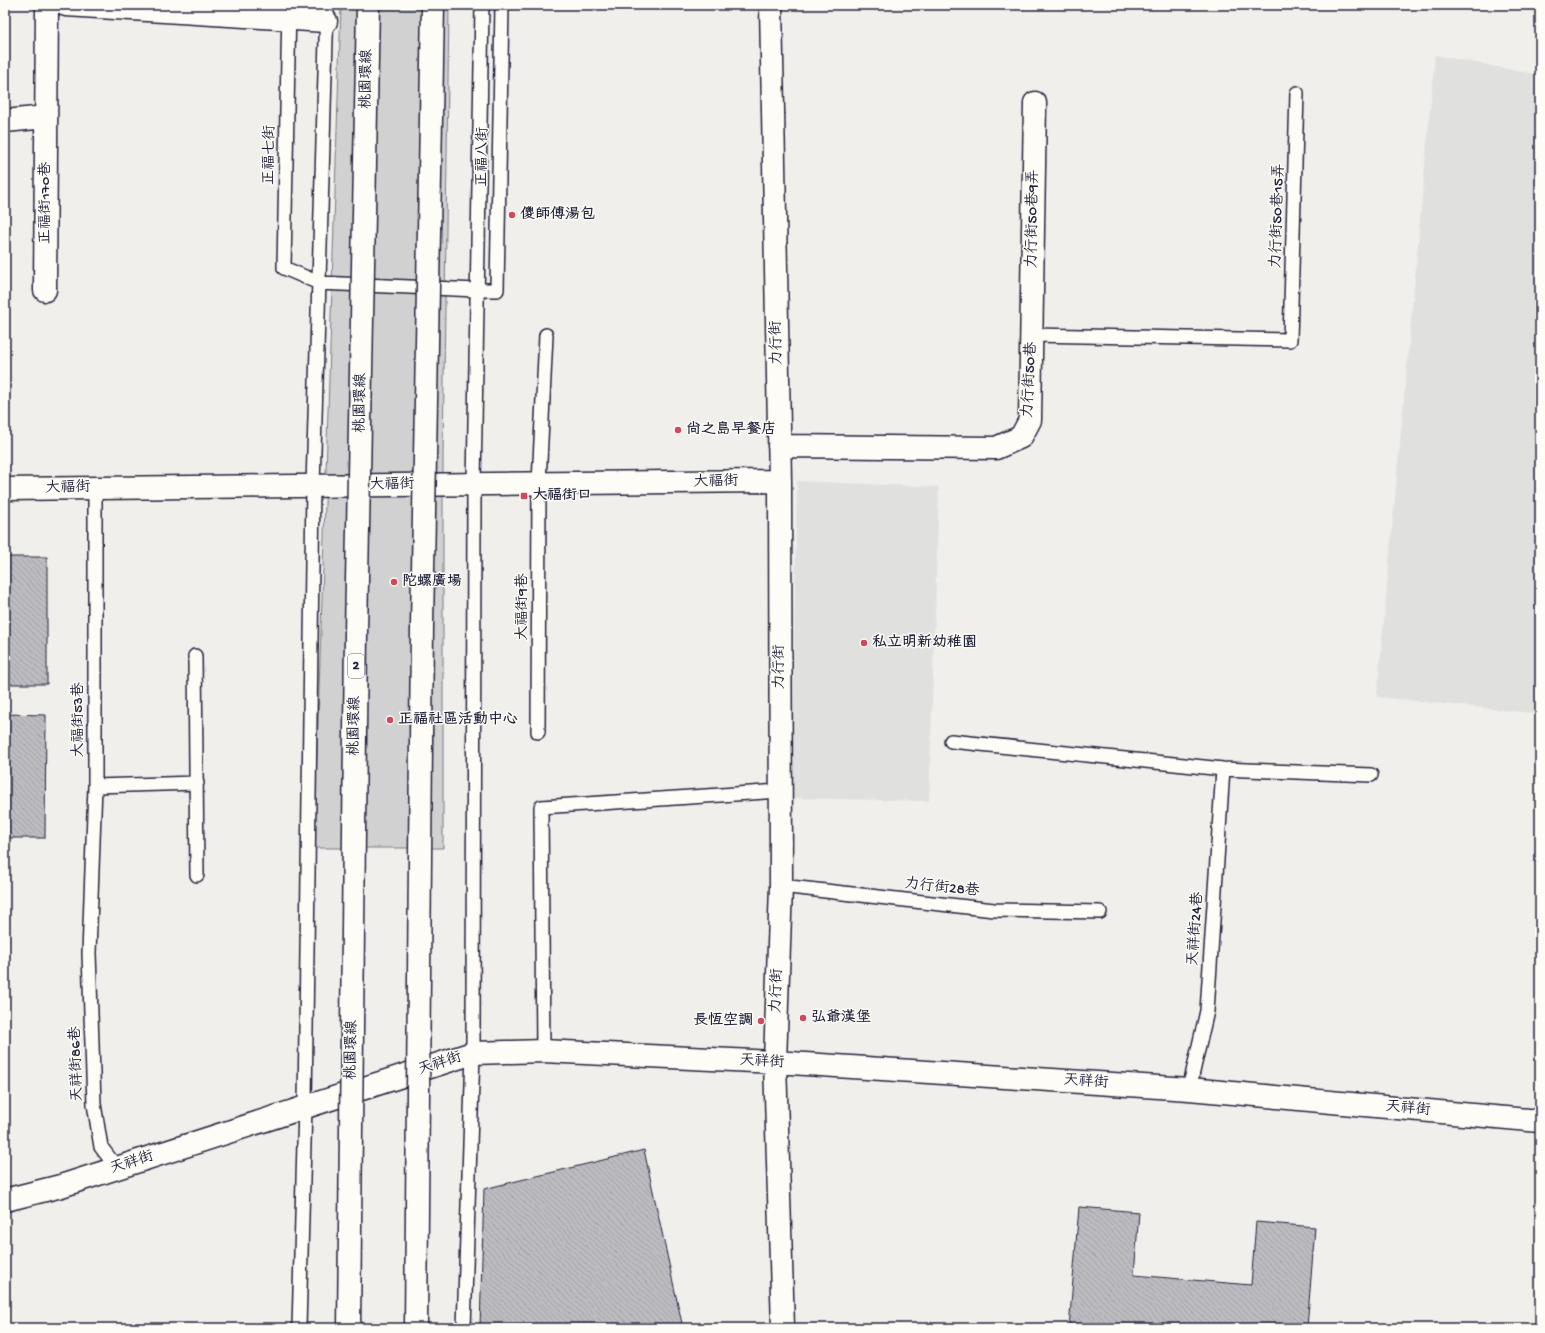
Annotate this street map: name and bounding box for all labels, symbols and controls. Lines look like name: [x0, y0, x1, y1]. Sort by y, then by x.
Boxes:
street label: 桃園環線: [356, 49, 377, 109]
street label: 正福七街: [260, 125, 280, 185]
street label: 正福八街: [473, 127, 493, 187]
street label: 正福街170巷: [37, 162, 55, 244]
street label: 力行街50巷15弄: [1267, 163, 1289, 269]
street label: 力行街50巷9弄: [1023, 169, 1043, 269]
place label: 儍師傅湯包: [520, 205, 595, 224]
marker: 儍師傅湯包: [507, 210, 517, 220]
street label: 力行街: [768, 320, 786, 366]
street label: 力行街50巷: [1019, 341, 1041, 419]
street label: 桃園環線: [350, 373, 371, 433]
place label: 尚之島早餐店: [686, 421, 776, 439]
marker: 尚之島早餐店: [673, 425, 683, 435]
street label: 大福街: [693, 473, 739, 491]
street label: 大福街: [369, 476, 415, 494]
street label: 大福街: [45, 479, 91, 497]
place label: 大福街口: [532, 487, 592, 505]
marker: 大福街口: [519, 491, 529, 501]
place label: 陀螺廣場: [402, 573, 462, 591]
street label: 大福街9巷: [514, 573, 532, 641]
marker: 陀螺廣場: [389, 577, 399, 587]
place label: 私立明新幼稚園: [872, 634, 977, 652]
marker: 私立明新幼稚園: [859, 638, 869, 648]
street label: 力行街: [771, 644, 789, 690]
road number: 2: [348, 654, 364, 678]
street label: 大福街53巷: [70, 682, 88, 758]
street label: 桃園環線: [344, 696, 365, 756]
place label: 正福社區活動中心: [398, 711, 518, 729]
marker: 正福社區活動中心: [385, 715, 395, 725]
street label: 力行街28巷: [903, 875, 981, 901]
street label: 天祥街24巷: [1184, 891, 1208, 967]
street label: 力行街: [767, 968, 787, 1014]
place label: 弘爺漢堡: [811, 1009, 871, 1027]
place label: 長恆空調: [693, 1012, 753, 1030]
marker: 弘爺漢堡: [798, 1013, 808, 1023]
marker: 長恆空調: [756, 1016, 766, 1026]
street label: 桃園環線: [341, 1020, 362, 1080]
street label: 天祥街86巷: [67, 1026, 87, 1102]
street label: 天祥街: [416, 1048, 464, 1080]
street label: 天祥街: [739, 1052, 785, 1072]
street label: 天祥街: [1063, 1071, 1109, 1093]
street label: 天祥街: [1385, 1098, 1431, 1120]
street label: 天祥街: [108, 1147, 156, 1179]

